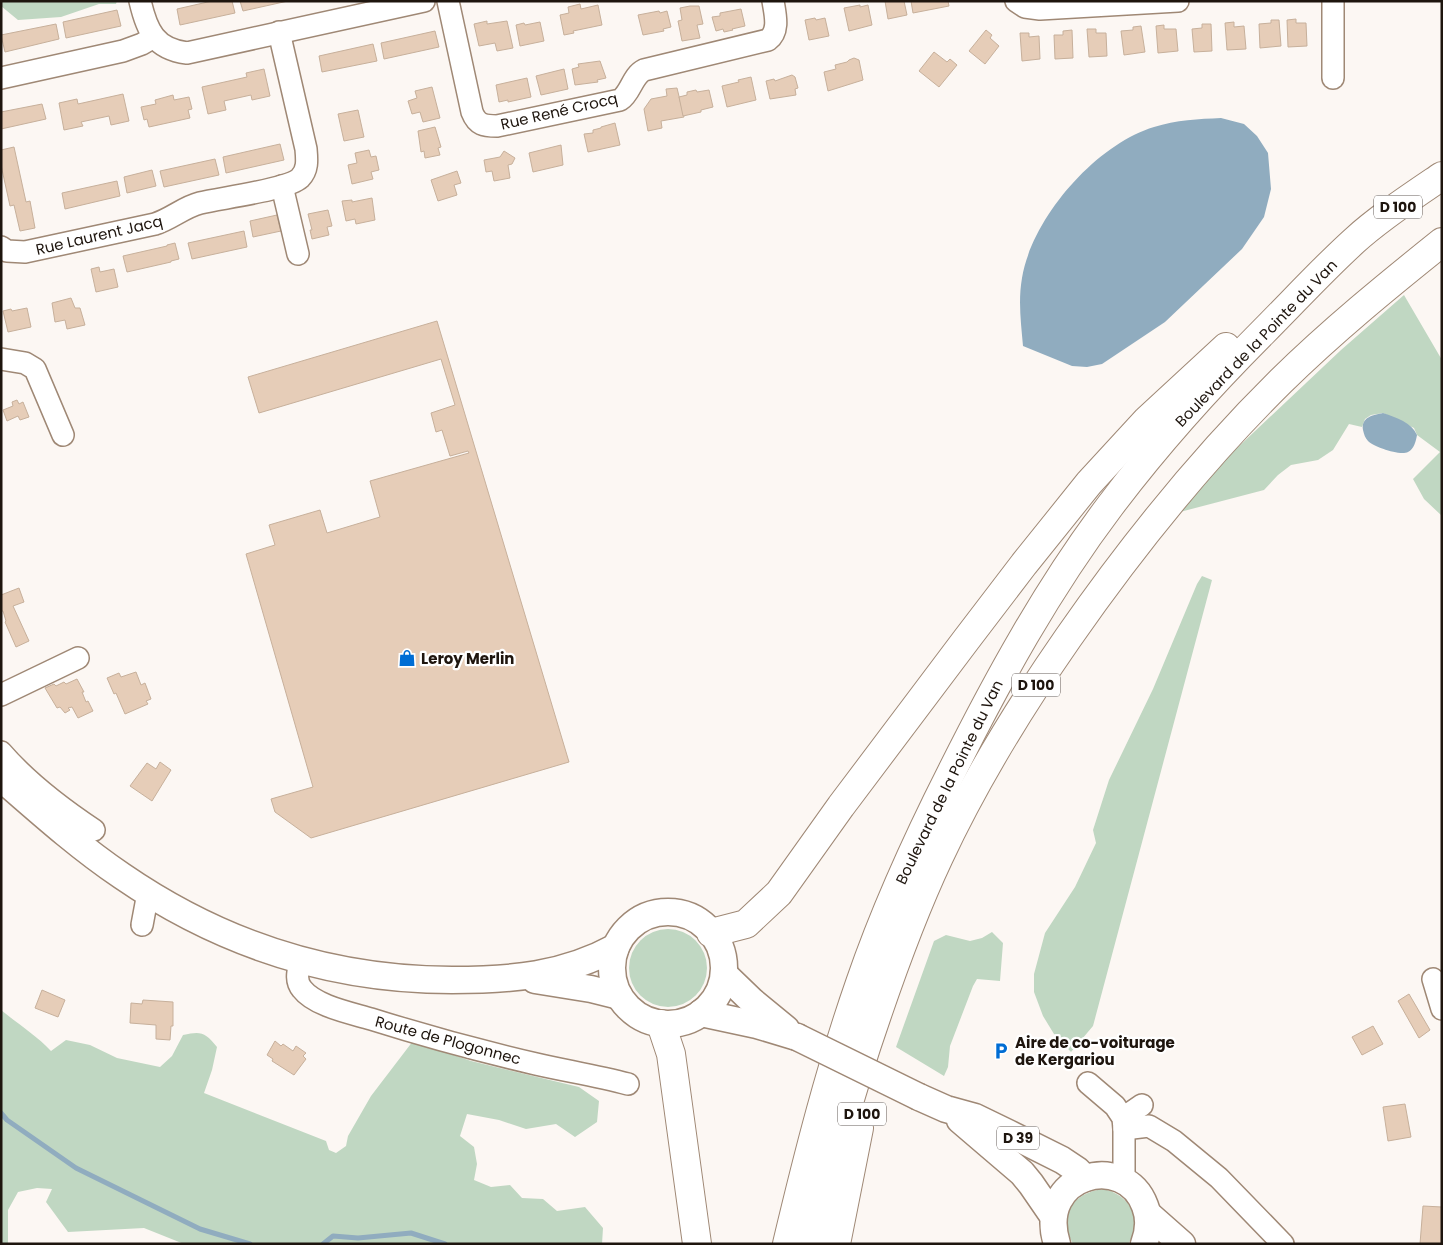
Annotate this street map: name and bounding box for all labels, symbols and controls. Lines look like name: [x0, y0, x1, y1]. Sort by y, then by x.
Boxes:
street label: Rue René Crocq: [498, 87, 620, 135]
road number: D 100: [1374, 196, 1422, 218]
street label: Rue Laurent Jacq: [34, 210, 164, 260]
street label: Boulevard de la Pointe du Van: [1170, 255, 1342, 431]
shop icon: Leroy Merlin: [397, 648, 417, 668]
place label: Leroy Merlin: [421, 648, 514, 669]
road number: D 100: [1012, 674, 1060, 696]
street label: Boulevard de la Pointe du Van: [890, 676, 1008, 888]
street label: Route de Plogonnec: [373, 1010, 523, 1070]
place label: Aire de co-voiturage de Kergariou: [1015, 1032, 1175, 1070]
parking icon: Aire de co-voiturage de Kergariou: [991, 1041, 1011, 1061]
road number: D 100: [838, 1102, 886, 1126]
road number: D 39: [997, 1126, 1039, 1150]

